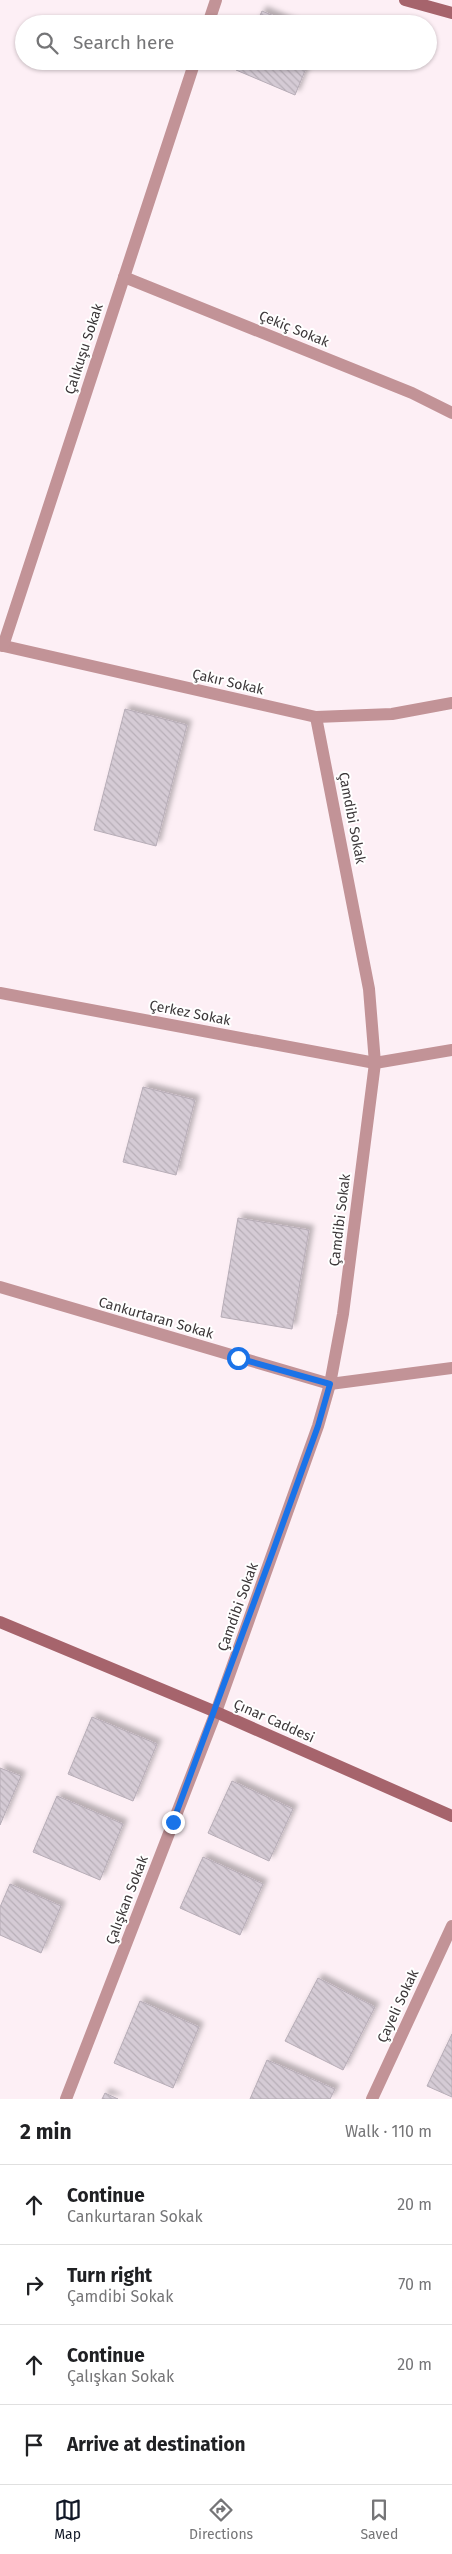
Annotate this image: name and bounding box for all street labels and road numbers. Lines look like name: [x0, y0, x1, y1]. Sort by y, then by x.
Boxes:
street label: Çalıkuşu Sokak: [61, 301, 107, 397]
street label: Çekiç Sokak: [256, 307, 332, 351]
street label: Çakır Sokak: [190, 665, 266, 699]
street label: Çamdibi Sokak: [335, 771, 369, 866]
street label: Çerkez Sokak: [148, 997, 233, 1029]
street label: Çamdibi Sokak: [326, 1172, 354, 1267]
street label: Cankurtaran Sokak: [97, 1293, 216, 1343]
street label: Çamdibi Sokak: [214, 1560, 262, 1654]
street label: Çınar Caddesi: [231, 1696, 317, 1746]
street label: Çalışkan Sokak: [102, 1852, 152, 1947]
street label: Çayeli Sokak: [374, 1966, 423, 2045]

